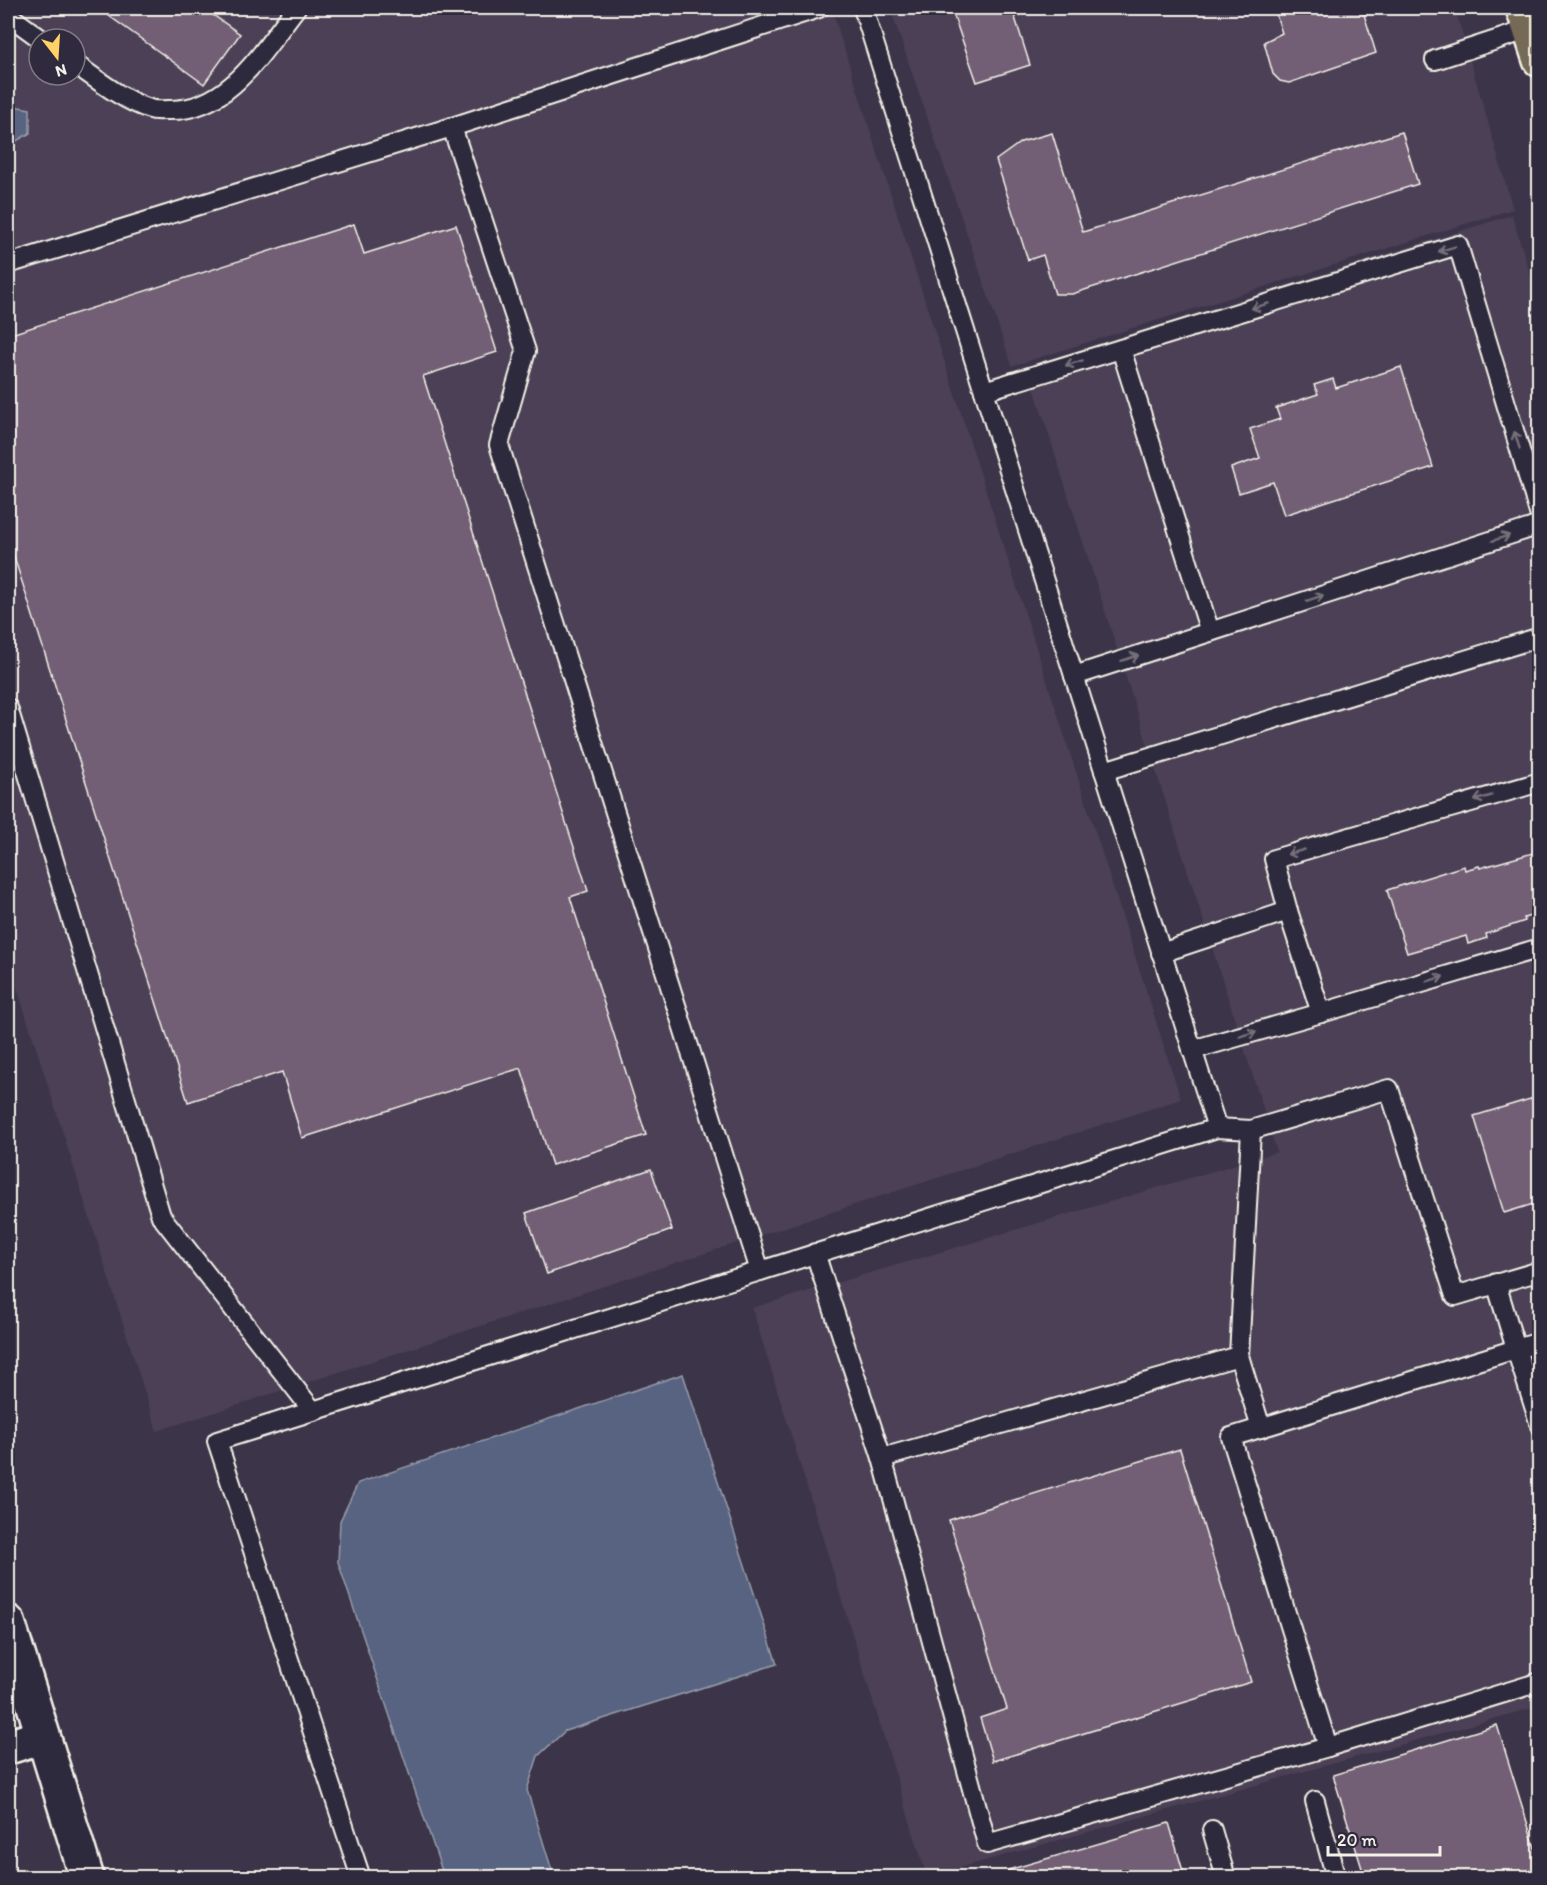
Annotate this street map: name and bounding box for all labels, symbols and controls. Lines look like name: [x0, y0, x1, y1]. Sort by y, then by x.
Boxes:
north arrow: [27, 27, 87, 87]
text: N: [53, 60, 69, 82]
one-way arrow: [1437, 244, 1456, 255]
one-way arrow: [1251, 301, 1270, 312]
one-way arrow: [1065, 359, 1084, 370]
one-way arrow: [1511, 431, 1522, 450]
one-way arrow: [1491, 532, 1510, 543]
one-way arrow: [1305, 592, 1324, 603]
one-way arrow: [1120, 652, 1139, 663]
one-way arrow: [1474, 793, 1493, 804]
one-way arrow: [1287, 847, 1306, 858]
one-way arrow: [1425, 973, 1444, 984]
one-way arrow: [1238, 1028, 1257, 1039]
scale bar: [1328, 1819, 1440, 1857]
text: 20 m: [1337, 1829, 1377, 1851]

